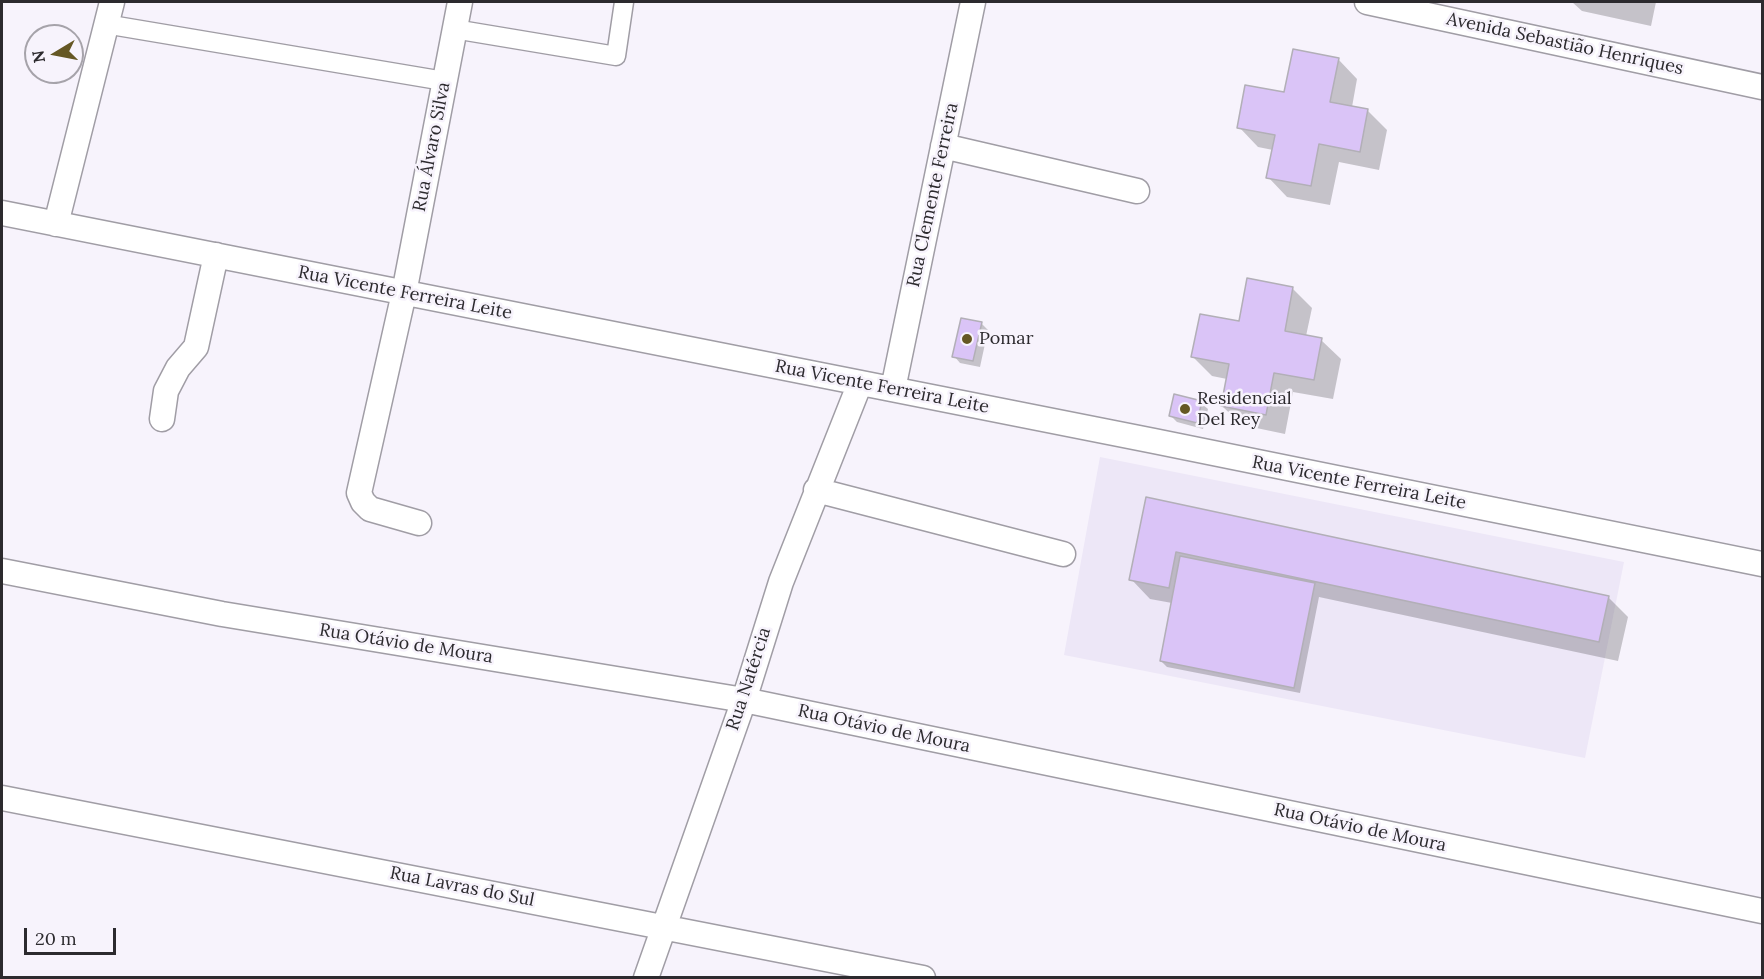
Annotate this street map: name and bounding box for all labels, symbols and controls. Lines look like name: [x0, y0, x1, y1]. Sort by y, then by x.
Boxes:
street label: Avenida Sebastião Henriques: [1445, 8, 1685, 80]
north arrow: [24, 24, 84, 84]
text: N: [27, 49, 49, 65]
street label: Rua Álvaro Silva: [409, 80, 455, 214]
street label: Rua Clemente Ferreira: [903, 101, 963, 289]
street label: Rua Vicente Ferreira Leite: [296, 262, 514, 324]
place label: Pomar: [979, 328, 1033, 350]
marker: Pomar: [960, 332, 974, 346]
street label: Rua Vicente Ferreira Leite: [773, 356, 991, 418]
place label: Residencial Del Rey: [1197, 388, 1292, 430]
marker: Residencial Del Rey: [1178, 402, 1192, 416]
street label: Rua Vicente Ferreira Leite: [1250, 452, 1468, 514]
street label: Rua Otávio de Moura: [318, 620, 494, 668]
street label: Rua Natércia: [722, 625, 776, 733]
street label: Rua Otávio de Moura: [796, 700, 972, 758]
street label: Rua Otávio de Moura: [1272, 799, 1448, 857]
street label: Rua Lavras do Sul: [388, 862, 536, 912]
scale bar: [27, 916, 118, 954]
text: 20 m: [35, 927, 77, 950]

